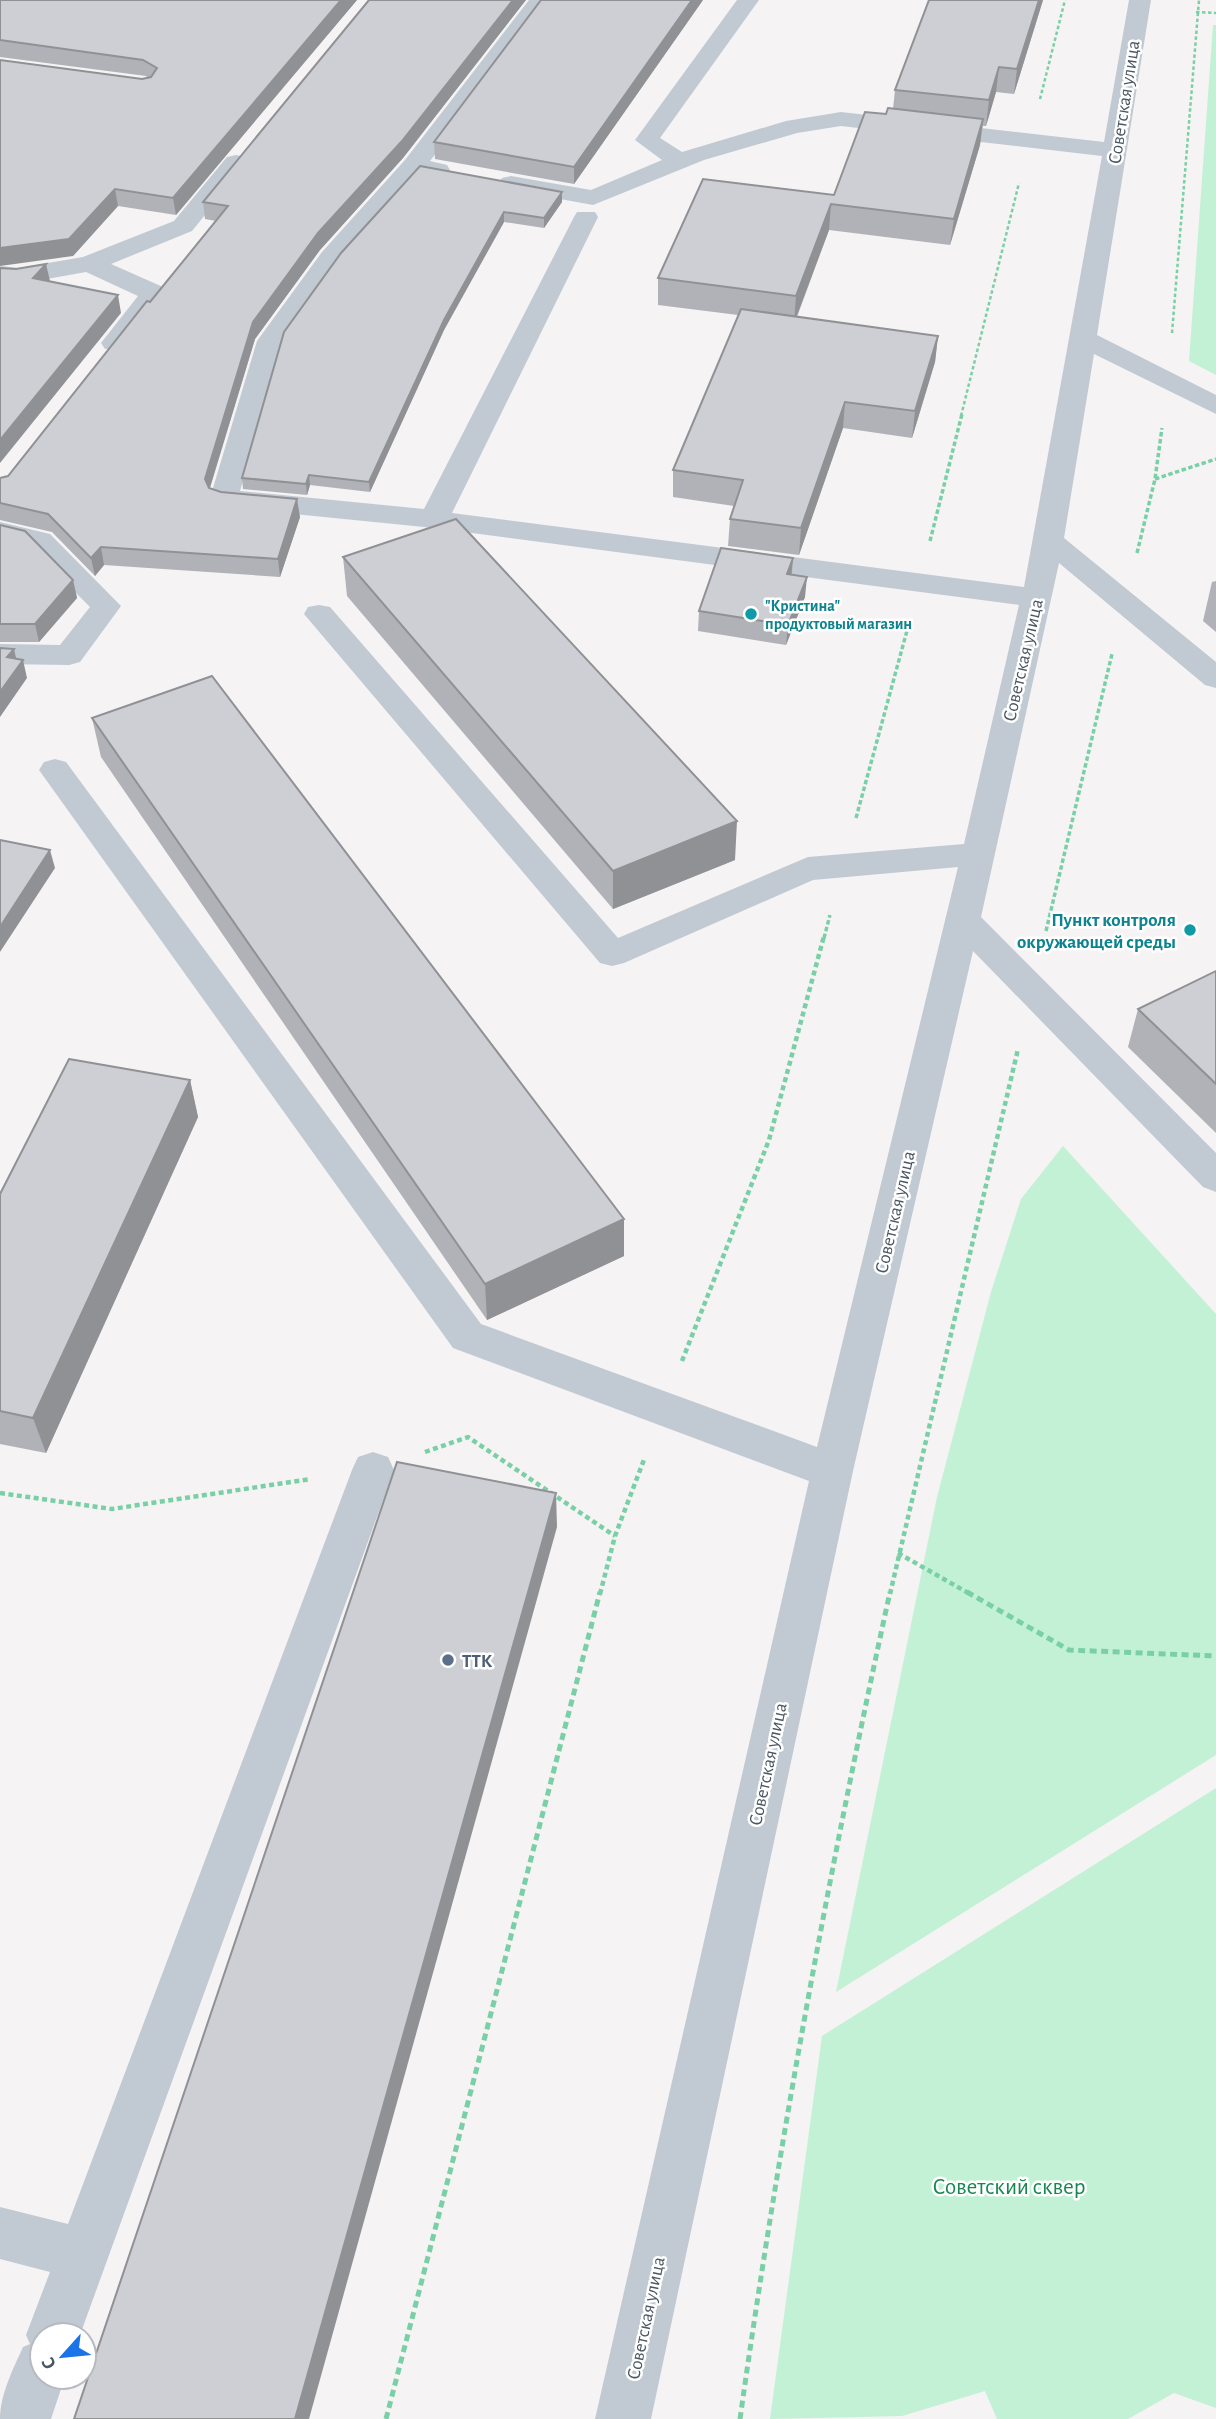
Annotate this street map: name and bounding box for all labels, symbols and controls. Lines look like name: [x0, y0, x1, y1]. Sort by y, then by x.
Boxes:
street label: Советская улица: [1105, 39, 1144, 165]
street label: Советская улица: [1000, 597, 1047, 723]
place label: "Кристина" продуктовый магазин: [765, 598, 912, 633]
marker: "Кристина" продуктовый магазин: [743, 606, 759, 622]
place label: Пункт контроля окружающей среды: [1017, 911, 1176, 952]
marker: Пункт контроля окружающей среды: [1182, 922, 1198, 938]
street label: Советская улица: [872, 1149, 919, 1275]
marker: ТТК: [440, 1652, 456, 1668]
place label: ТТК: [462, 1652, 493, 1671]
street label: Советская улица: [746, 1701, 791, 1827]
park label: Советский сквер: [933, 2176, 1085, 2199]
street label: Советская улица: [624, 2255, 669, 2381]
north arrow: [28, 2321, 98, 2391]
text: С: [38, 2354, 60, 2372]

